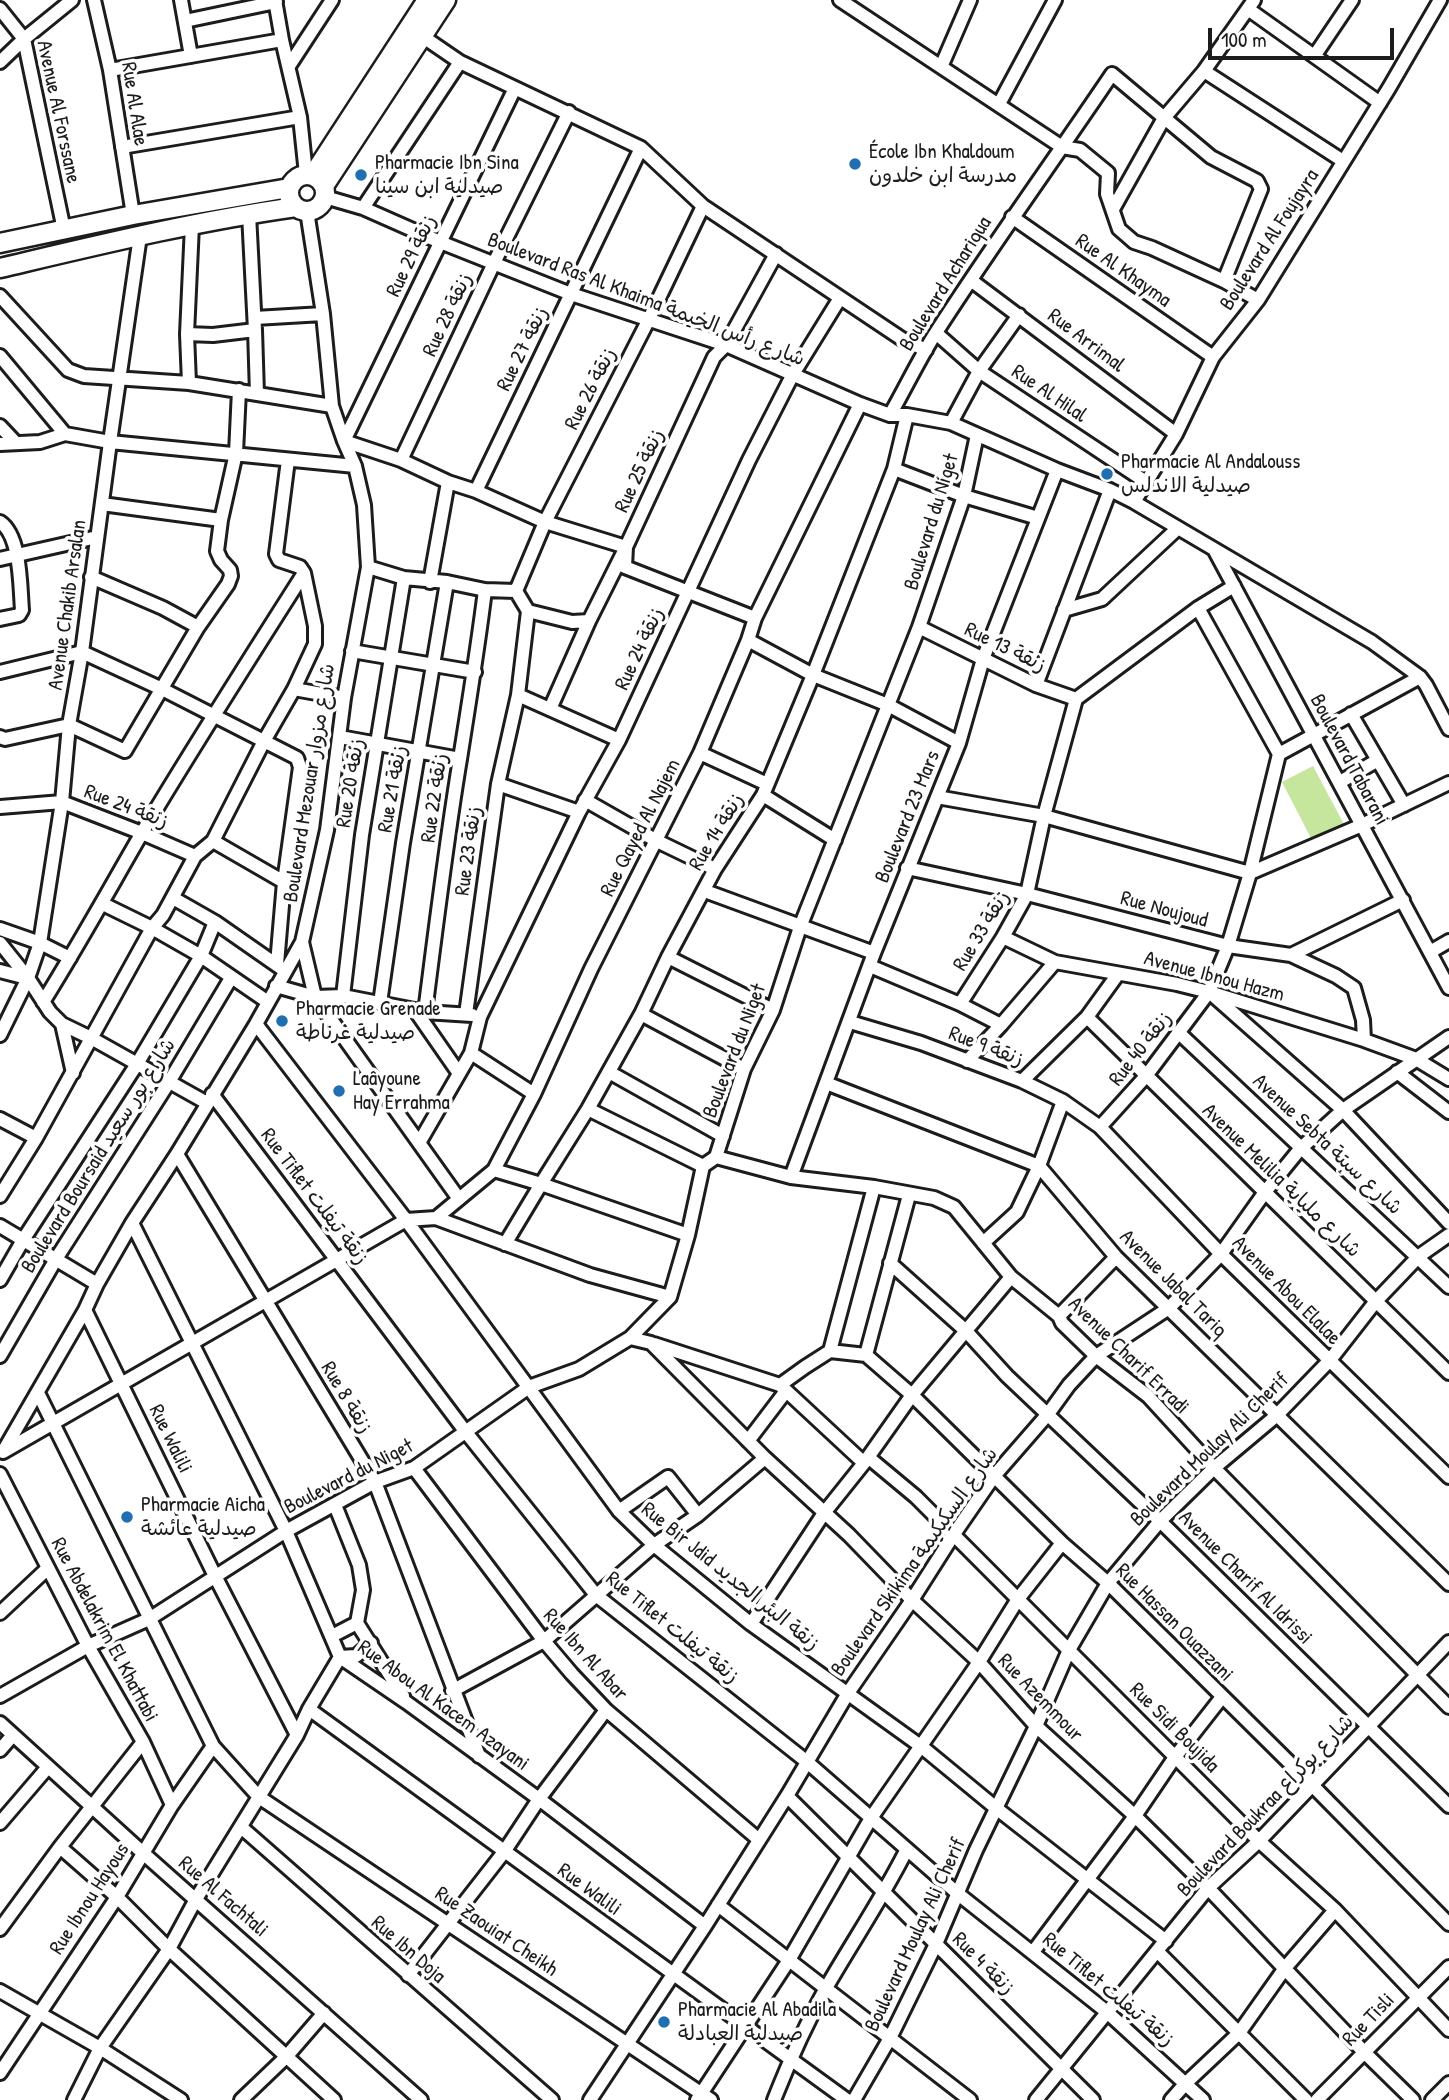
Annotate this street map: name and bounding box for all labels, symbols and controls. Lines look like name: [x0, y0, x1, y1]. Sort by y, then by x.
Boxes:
scale bar: [1211, 14, 1396, 58]
text: 100 m: [1221, 25, 1267, 54]
street label: Avenue Al Forssane: [31, 38, 85, 186]
street label: Rue Al Alae: [115, 60, 153, 148]
place label: École Ibn Khaldoum مدرسة ابن خلدون: [869, 139, 1017, 189]
place label: Pharmacie Ibn Sina صيدلية ابن سينا: [375, 150, 519, 200]
marker: École Ibn Khaldoum مدرسة ابن خلدون: [847, 156, 863, 172]
street label: Boulevard Al Foujayra: [1215, 165, 1325, 315]
marker: Pharmacie Ibn Sina صيدلية ابن سينا: [353, 167, 369, 183]
street label: Rue 29 زنقة: [381, 211, 443, 301]
street label: Boulevard Achariqua: [895, 212, 997, 356]
street label: Boulevard Ras Al Khaima شارع رأس الخيمة: [484, 228, 808, 372]
street label: Rue Al Khayma: [1070, 229, 1176, 313]
street label: Rue 28 زنقة: [418, 269, 478, 361]
street label: Rue 27 زنقة: [492, 303, 554, 395]
street label: Rue Arrimal: [1042, 304, 1130, 378]
street label: Rue 26 زنقة: [560, 344, 622, 434]
street label: Rue Al Hilal: [1006, 360, 1092, 428]
street label: Rue 25 زنقة: [610, 425, 670, 517]
place label: Pharmacie Al Andalouss صيدلية الاندلس: [1121, 449, 1300, 499]
street label: Boulevard du Niget: [899, 451, 965, 593]
marker: Pharmacie Al Andalouss صيدلية الاندلس: [1099, 466, 1115, 482]
street label: Avenue Chakib Arsalan: [44, 518, 92, 692]
street label: Rue 24 زنقة: [610, 604, 670, 694]
street label: Rue 13 زنقة: [960, 618, 1050, 678]
street label: Boulevard Mezouar شارع مزوار: [279, 662, 341, 904]
street label: Boulevard Tabarani: [1304, 690, 1394, 830]
street label: Rue 20 زنقة: [332, 737, 370, 829]
street label: Rue 21 زنقة: [373, 744, 413, 834]
street label: Boulevard 23 Mars: [870, 747, 946, 887]
street label: Rue 22 زنقة: [416, 752, 454, 844]
street label: Rue Qayed Al Najem: [595, 755, 687, 901]
street label: Rue 24 زنقة: [80, 779, 172, 835]
street label: Rue 14 زنقة: [684, 789, 750, 875]
street label: Rue 23 زنقة: [450, 805, 488, 897]
street label: Rue 33 زنقة: [948, 886, 1016, 976]
street label: Rue Noujoud: [1118, 886, 1210, 934]
street label: Avenue Ibnou Hazm: [1141, 946, 1287, 1008]
street label: Boulevard du Niget: [698, 980, 772, 1122]
place label: Pharmacie Grenade صيدلية غرناطة: [296, 996, 441, 1046]
street label: Rue 40 زنقة: [1104, 1007, 1178, 1091]
marker: Pharmacie Grenade صيدلية غرناطة: [274, 1013, 290, 1029]
street label: Rue 9 زنقة: [945, 1021, 1027, 1073]
street label: Boulevard Boursaid شارع بور سعيد: [16, 1034, 182, 1278]
place label: Laâyoune Hay Errahma: [353, 1066, 450, 1116]
street label: Avenue Sebta شارع سبتة: [1247, 1069, 1407, 1221]
marker: Laâyoune Hay Errahma: [331, 1083, 347, 1099]
street label: Avenue Melilia شارع ملياية: [1196, 1099, 1366, 1263]
street label: Rue Tiflet زنقة تيفلت: [255, 1124, 373, 1270]
street label: Avenue Jabal Tariq: [1114, 1225, 1232, 1343]
street label: Avenue Abou Elalae: [1226, 1231, 1346, 1351]
street label: Avenue Charif Erradi: [1062, 1292, 1194, 1420]
street label: Rue 8 زنقة: [315, 1357, 377, 1439]
street label: Boulevard Moulay Ali Cherif: [1126, 1368, 1294, 1532]
street label: Rue Walili: [143, 1401, 197, 1477]
street label: Boulevard du Niget: [280, 1434, 418, 1520]
street label: Boulevard Skikima شارع السكيكيمة: [826, 1443, 1004, 1681]
place label: Pharmacie Aicha صيدلية عائشة: [141, 1492, 265, 1542]
street label: Rue Bir Jdid زنقة البئر الجديد: [636, 1497, 824, 1657]
street label: Avenue Charif Al Idrissi: [1173, 1506, 1317, 1650]
marker: Pharmacie Aicha صيدلية عائشة: [119, 1509, 135, 1525]
street label: Rue Abdelakrim El Khattabi: [45, 1534, 163, 1726]
street label: Rue Hassan Ouazzani: [1110, 1559, 1238, 1687]
street label: Rue Tiflet زنقة تيفلت: [600, 1567, 744, 1689]
street label: Rue Ibn Al Abar: [537, 1604, 633, 1706]
street label: Rue Abou Al Kacem Azayani: [352, 1635, 534, 1777]
street label: Rue Azemmour: [992, 1649, 1088, 1747]
street label: Rue Sidi Boujida: [1124, 1678, 1224, 1778]
street label: Boulevard Boukraa شارع بوكراع: [1172, 1710, 1360, 1902]
street label: Boulevard Moulay Ali Cherif: [860, 1834, 972, 2036]
street label: Rue Ibnou Hayous: [45, 1839, 135, 1959]
street label: Rue Al Fachtali: [173, 1851, 273, 1943]
street label: Rue Walili: [552, 1858, 626, 1922]
street label: Rue Zaouiat Cheikh: [430, 1882, 562, 1982]
street label: Rue Ibn Doja: [366, 1911, 450, 1989]
street label: Rue 4 زنقة: [946, 1927, 1020, 2001]
street label: Rue Tiflet زنقة تيفلت: [1037, 1928, 1179, 2052]
street label: Rue Tisli: [1338, 1988, 1400, 2052]
place label: Pharmacie Al Abadila صيدلية العبادلة: [678, 1997, 836, 2047]
marker: Pharmacie Al Abadila صيدلية العبادلة: [656, 2014, 672, 2030]

